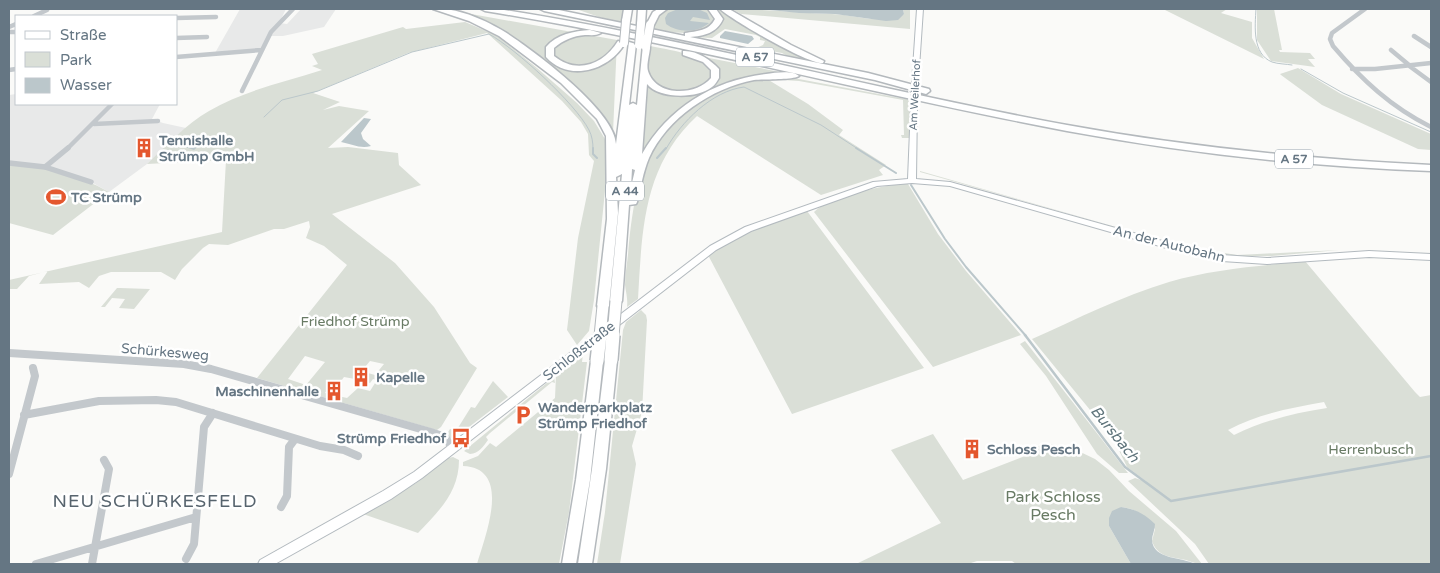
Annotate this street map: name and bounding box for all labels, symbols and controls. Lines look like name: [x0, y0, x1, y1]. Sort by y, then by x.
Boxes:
legend: [15, 15, 178, 105]
text: Straße: [60, 26, 106, 44]
road number: A 57: [736, 48, 774, 66]
text: Park: [60, 51, 92, 69]
street label: Am Weilerhof: [907, 58, 923, 131]
text: Wasser: [60, 76, 112, 94]
place label: Tennishalle Strümp GmbH: [158, 132, 255, 165]
building icon: Tennishalle Strümp GmbH: [133, 137, 155, 159]
road number: A 57: [1275, 150, 1313, 168]
road number: A 44: [606, 182, 644, 200]
sports icon: TC Strümp: [45, 186, 67, 208]
place label: TC Strümp: [70, 189, 142, 206]
street label: An der Autobahn: [1111, 222, 1227, 266]
park label: Friedhof Strümp: [301, 313, 410, 330]
street label: Schloßstraße: [540, 318, 618, 384]
street label: Schürkesweg: [120, 340, 210, 364]
building icon: Kapelle: [350, 366, 372, 388]
place label: Kapelle: [376, 369, 425, 386]
building icon: Maschinenhalle: [323, 380, 345, 402]
place label: Maschinenhalle: [215, 383, 319, 400]
place label: Wanderparkplatz Strümp Friedhof: [538, 399, 652, 432]
water label: Bursbach: [1087, 402, 1144, 467]
parking icon: Wanderparkplatz Strümp Friedhof: [512, 404, 534, 426]
bus stop icon: Strümp Friedhof: [450, 427, 472, 449]
place label: Strümp Friedhof: [337, 430, 447, 447]
building icon: Schloss Pesch: [961, 438, 983, 460]
place label: Schloss Pesch: [987, 441, 1081, 458]
park label: Herrenbusch: [1328, 441, 1414, 458]
park label: Park Schloss Pesch: [1005, 487, 1101, 525]
district label: NEU SCHÜRKESFELD: [53, 490, 257, 512]

